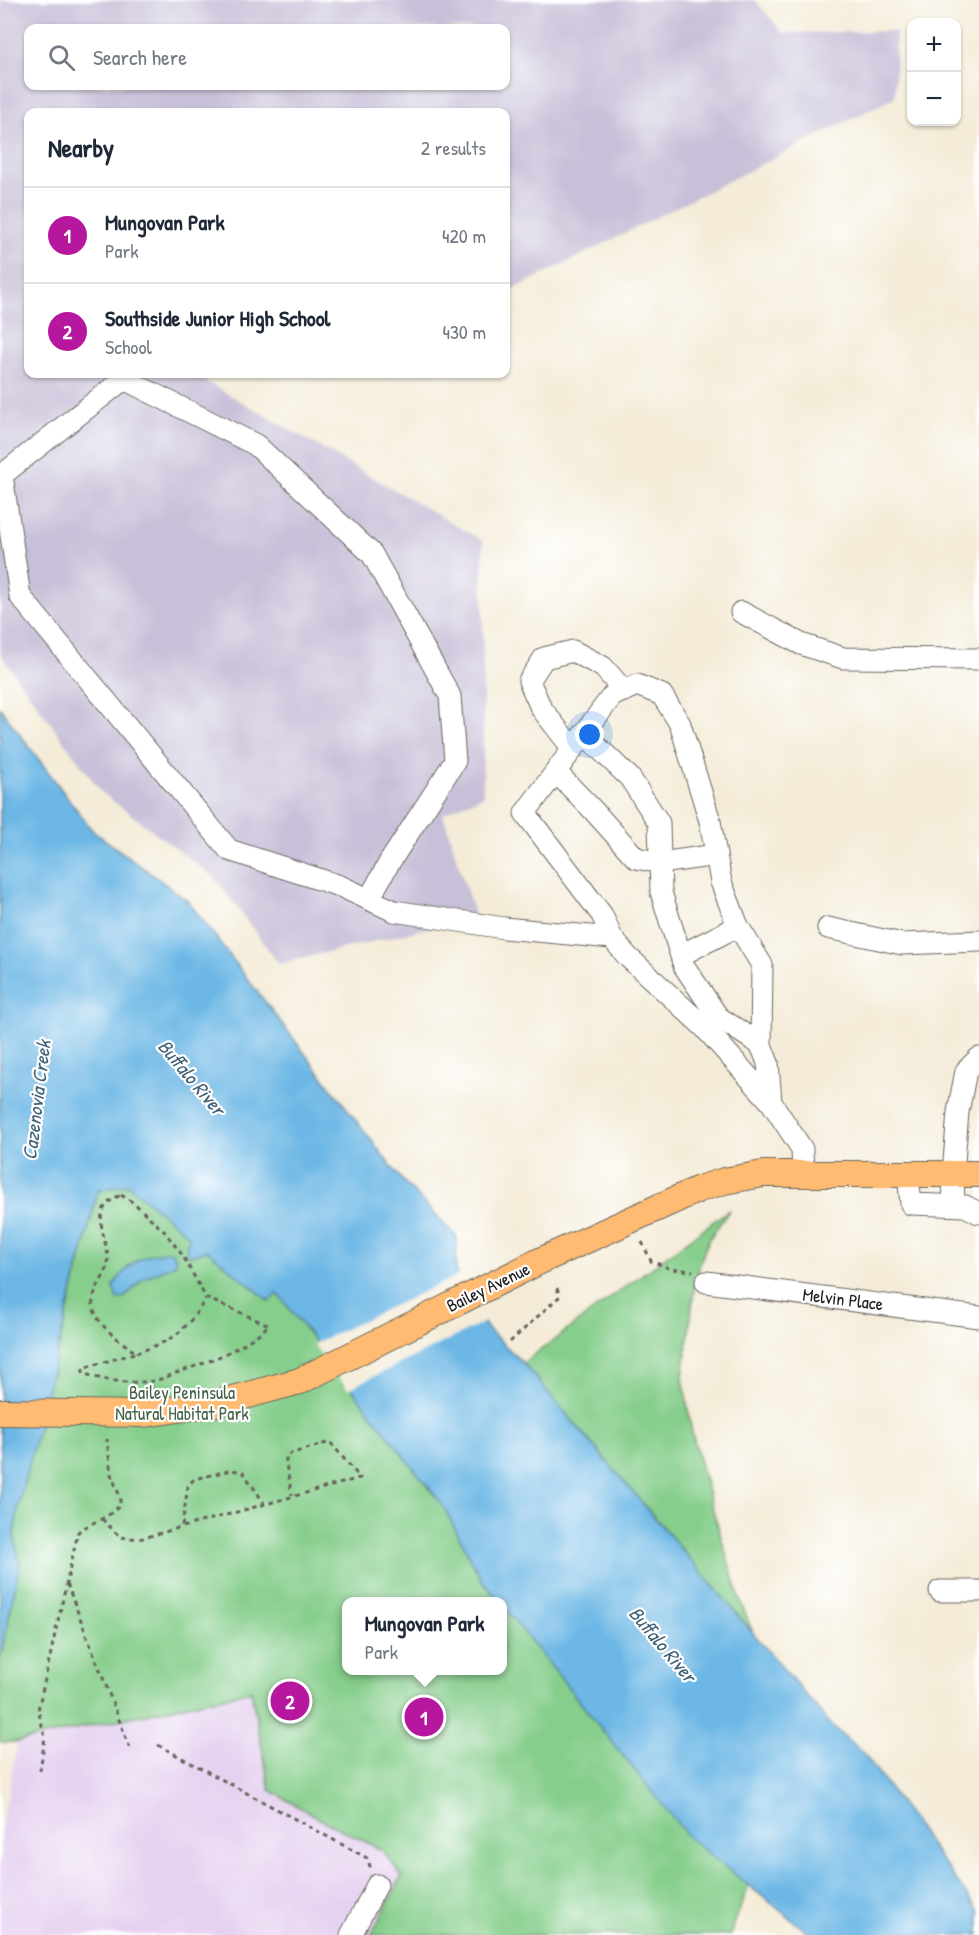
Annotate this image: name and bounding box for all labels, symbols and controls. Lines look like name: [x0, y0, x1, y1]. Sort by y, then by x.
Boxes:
map controls: [907, 18, 961, 126]
button: +: [907, 18, 961, 72]
search box: [24, 24, 510, 90]
icon: search: [45, 41, 78, 74]
text: Search here: [93, 42, 187, 72]
button: −: [907, 72, 961, 126]
text: Nearby: [48, 130, 114, 165]
text: 2 results: [421, 134, 486, 161]
text: Mungovan Park: [105, 207, 225, 237]
text: 1: [64, 222, 71, 249]
text: 420 m: [442, 222, 486, 249]
text: Park: [105, 237, 138, 264]
text: Southside Junior High School: [105, 303, 330, 333]
text: 2: [63, 318, 72, 345]
text: 430 m: [442, 318, 486, 345]
text: School: [105, 333, 152, 360]
your location: [575, 720, 604, 749]
water label: Buffalo River: [152, 1033, 233, 1123]
water label: Cazenovia Creek: [15, 1037, 57, 1161]
street label: Bailey Avenue: [442, 1256, 534, 1318]
street label: Melvin Place: [801, 1282, 885, 1316]
park label: Bailey Peninsula Natural Habitat Park: [115, 1380, 249, 1426]
popup: [342, 1597, 507, 1675]
water label: Buffalo River: [623, 1600, 704, 1690]
text: Mungovan Park: [365, 1608, 484, 1638]
text: Park: [365, 1638, 398, 1665]
pin: 2: [270, 1678, 310, 1724]
pin: 1: [404, 1694, 444, 1740]

